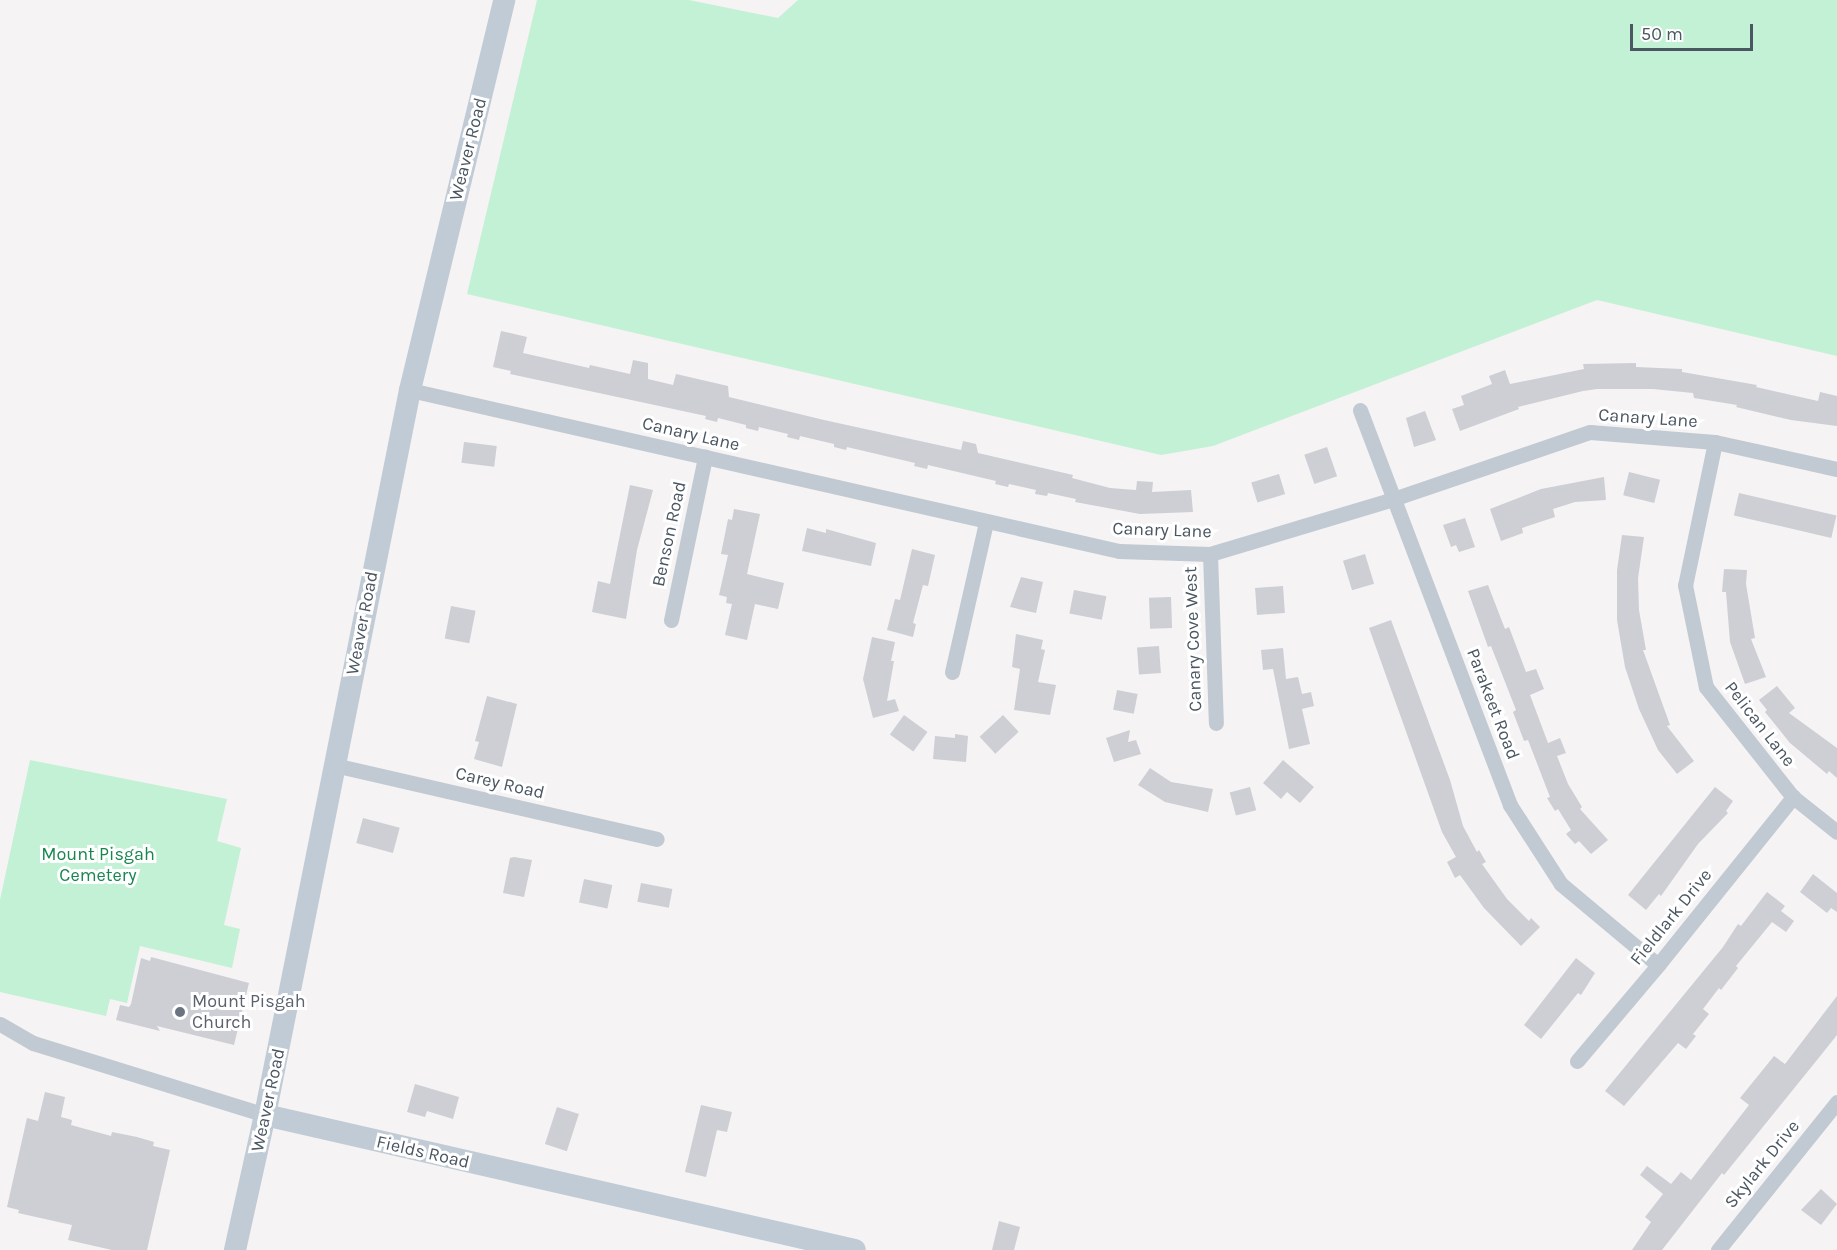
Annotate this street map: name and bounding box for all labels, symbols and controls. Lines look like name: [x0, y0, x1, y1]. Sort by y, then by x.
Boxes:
scale bar: [1633, 12, 1756, 50]
text: 50 m: [1641, 23, 1683, 45]
street label: Weaver Road: [445, 95, 491, 203]
street label: Canary Lane: [1598, 404, 1698, 432]
street label: Canary Lane: [640, 412, 742, 456]
street label: Benson Road: [647, 479, 691, 589]
street label: Canary Lane: [1112, 517, 1212, 543]
street label: Canary Cove West: [1180, 566, 1206, 712]
street label: Weaver Road: [341, 569, 383, 677]
street label: Parakeet Road: [1462, 645, 1524, 763]
street label: Pelican Lane: [1720, 677, 1800, 771]
street label: Carey Road: [453, 762, 547, 804]
park label: Mount Pisgah Cemetery: [41, 844, 155, 886]
street label: Fieldlark Drive: [1626, 864, 1716, 970]
place label: Mount Pisgah Church: [192, 991, 306, 1034]
marker: Mount Pisgah Church: [173, 1005, 187, 1019]
street label: Weaver Road: [247, 1046, 289, 1154]
street label: Skylark Drive: [1720, 1116, 1804, 1212]
street label: Fields Road: [374, 1131, 472, 1173]

